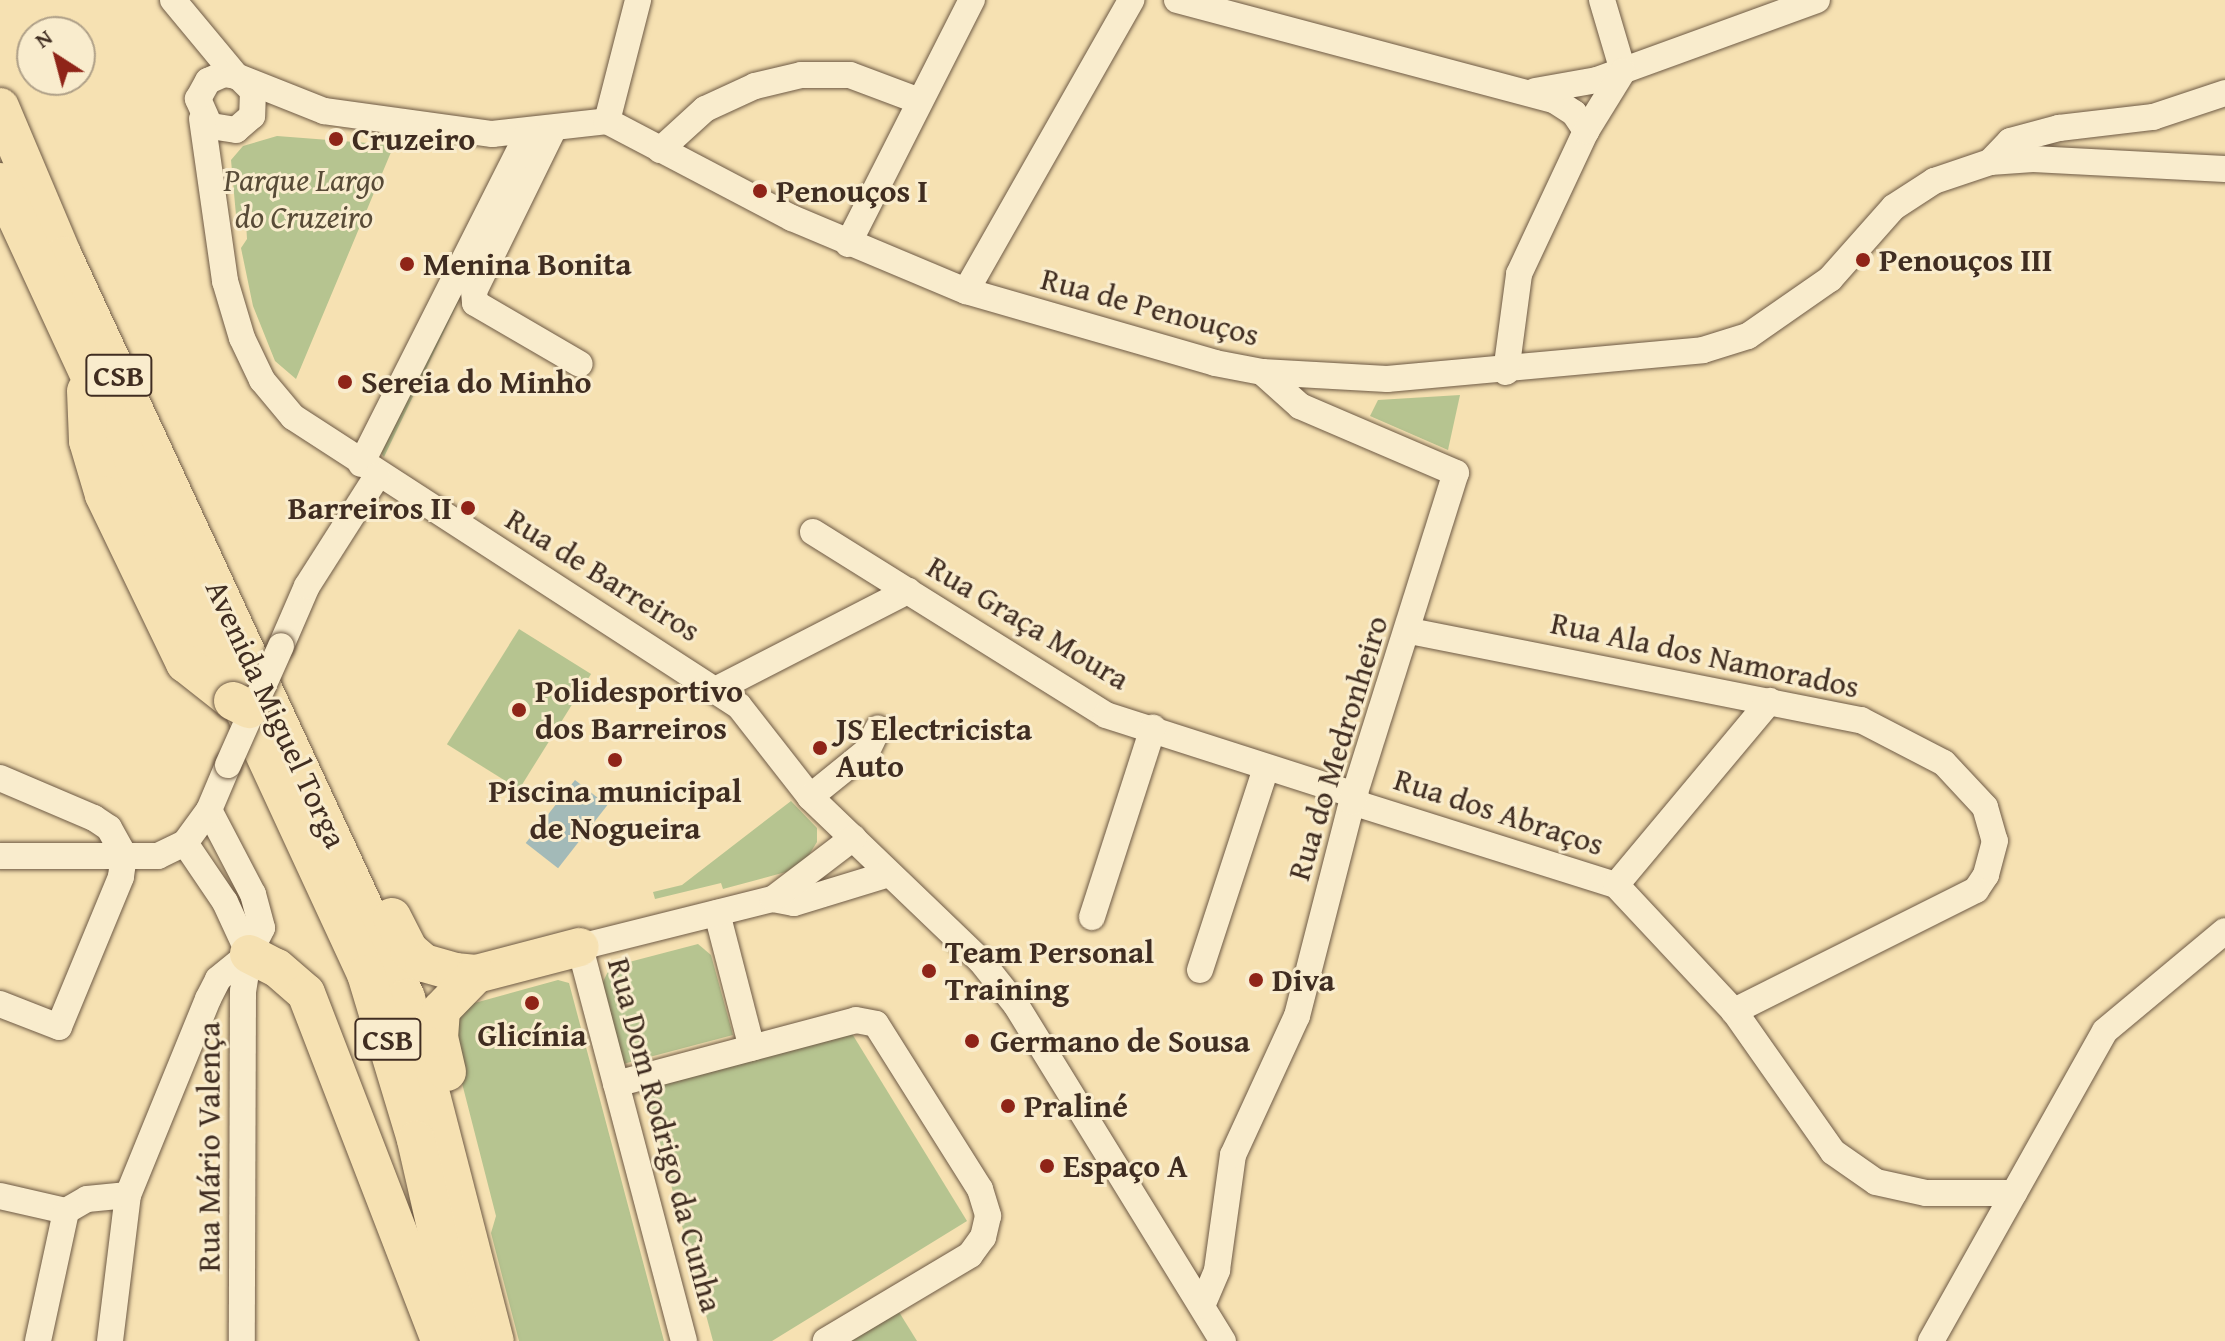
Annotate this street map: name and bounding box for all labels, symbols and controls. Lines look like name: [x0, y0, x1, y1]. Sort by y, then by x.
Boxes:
north arrow: [16, 16, 96, 96]
text: N: [28, 21, 58, 55]
place label: Cruzeiro: [352, 120, 475, 158]
marker: Cruzeiro: [327, 130, 345, 148]
park label: Parque Largo do Cruzeiro: [224, 162, 384, 237]
place label: Penouços I: [776, 172, 928, 210]
marker: Penouços I: [751, 182, 769, 200]
place label: Penouços III: [1879, 241, 2053, 279]
place label: Menina Bonita: [423, 245, 632, 283]
marker: Penouços III: [1854, 251, 1872, 269]
marker: Menina Bonita: [398, 255, 416, 273]
street label: Rua de Penouços: [1037, 259, 1263, 355]
road number: CSB: [85, 349, 153, 401]
place label: Sereia do Minho: [361, 363, 592, 401]
marker: Sereia do Minho: [336, 373, 354, 391]
place label: Barreiros II: [288, 489, 452, 527]
marker: Barreiros II: [459, 499, 477, 517]
street label: Rua de Barreiros: [499, 500, 707, 650]
street label: Rua Graça Moura: [920, 548, 1136, 698]
street label: Avenida Miguel Torga: [197, 574, 355, 854]
street label: Rua Ala dos Namorados: [1547, 604, 1863, 706]
street label: Rua do Medronheiro: [1279, 611, 1397, 885]
place label: Polidesportivo dos Barreiros: [535, 673, 743, 748]
marker: Polidesportivo dos Barreiros: [510, 701, 528, 719]
place label: JS Electricista Auto: [836, 711, 1032, 786]
marker: JS Electricista Auto: [811, 739, 829, 757]
marker: Piscina municipal de Nogueira: [606, 751, 624, 769]
street label: Rua dos Abraços: [1389, 760, 1609, 864]
place label: Piscina municipal de Nogueira: [488, 773, 742, 848]
place label: Team Personal Training: [945, 934, 1154, 1009]
street label: Rua Dom Rodrigo da Cunha: [599, 954, 731, 1316]
place label: Diva: [1272, 961, 1335, 999]
marker: Team Personal Training: [920, 962, 938, 980]
marker: Diva: [1247, 971, 1265, 989]
marker: Glicínia: [523, 994, 541, 1012]
road number: CSB: [354, 1013, 422, 1065]
place label: Glicínia: [477, 1016, 587, 1054]
street label: Rua Mário Valença: [190, 1022, 228, 1272]
place label: Germano de Sousa: [990, 1022, 1250, 1060]
marker: Germano de Sousa: [961, 1030, 983, 1052]
place label: Praliné: [1024, 1087, 1128, 1125]
marker: Praliné: [999, 1097, 1017, 1115]
place label: Espaço A: [1063, 1147, 1188, 1185]
marker: Espaço A: [1038, 1157, 1056, 1175]

